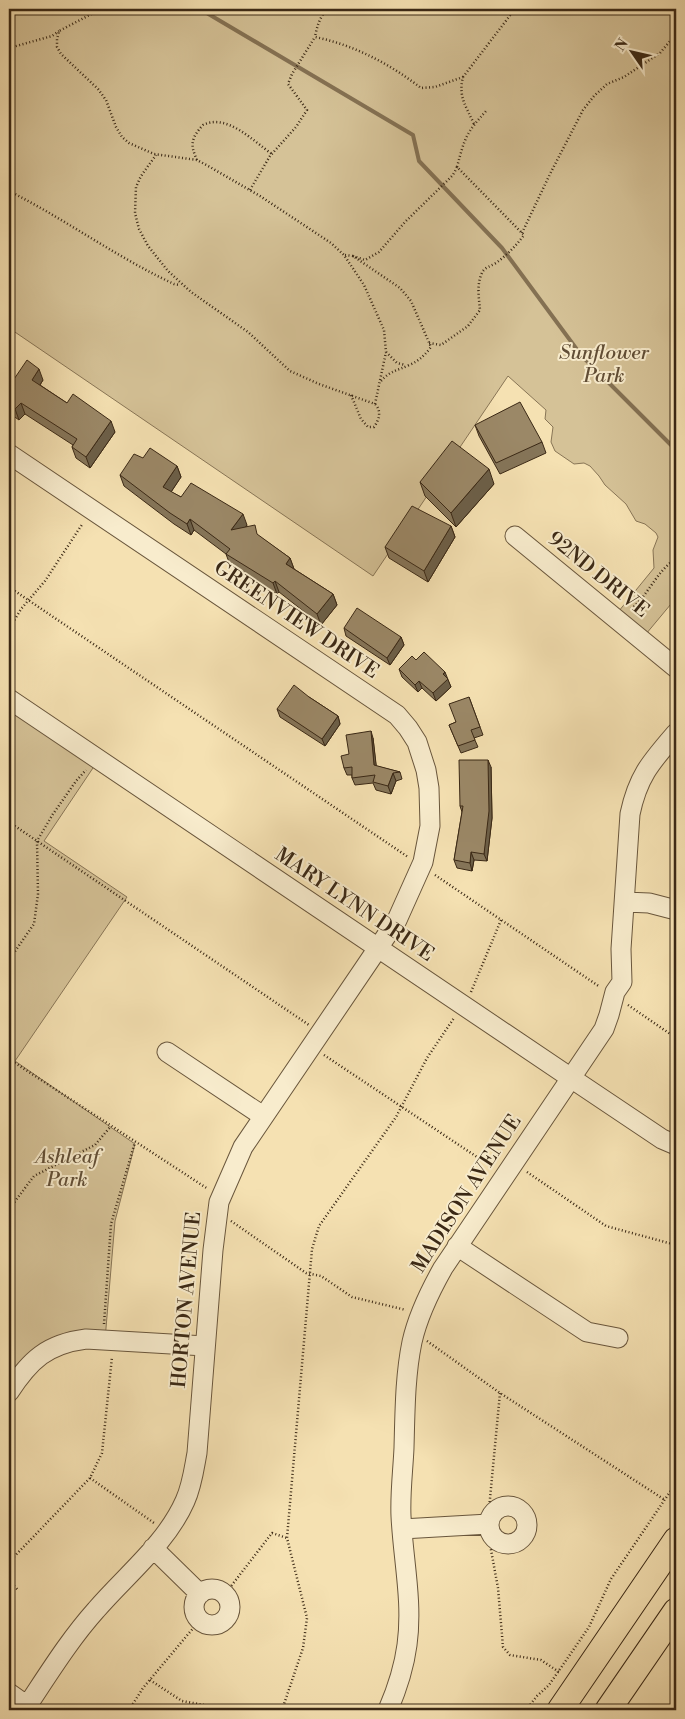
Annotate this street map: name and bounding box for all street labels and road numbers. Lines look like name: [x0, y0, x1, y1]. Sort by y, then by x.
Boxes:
street label: 92ND DRIVE: [542, 527, 654, 623]
street label: GREENVIEW DRIVE: [209, 556, 383, 684]
street label: MARY LYNN DRIVE: [270, 843, 438, 967]
street label: MADISON AVENUE: [407, 1110, 527, 1278]
street label: HORTON AVENUE: [167, 1211, 207, 1389]

